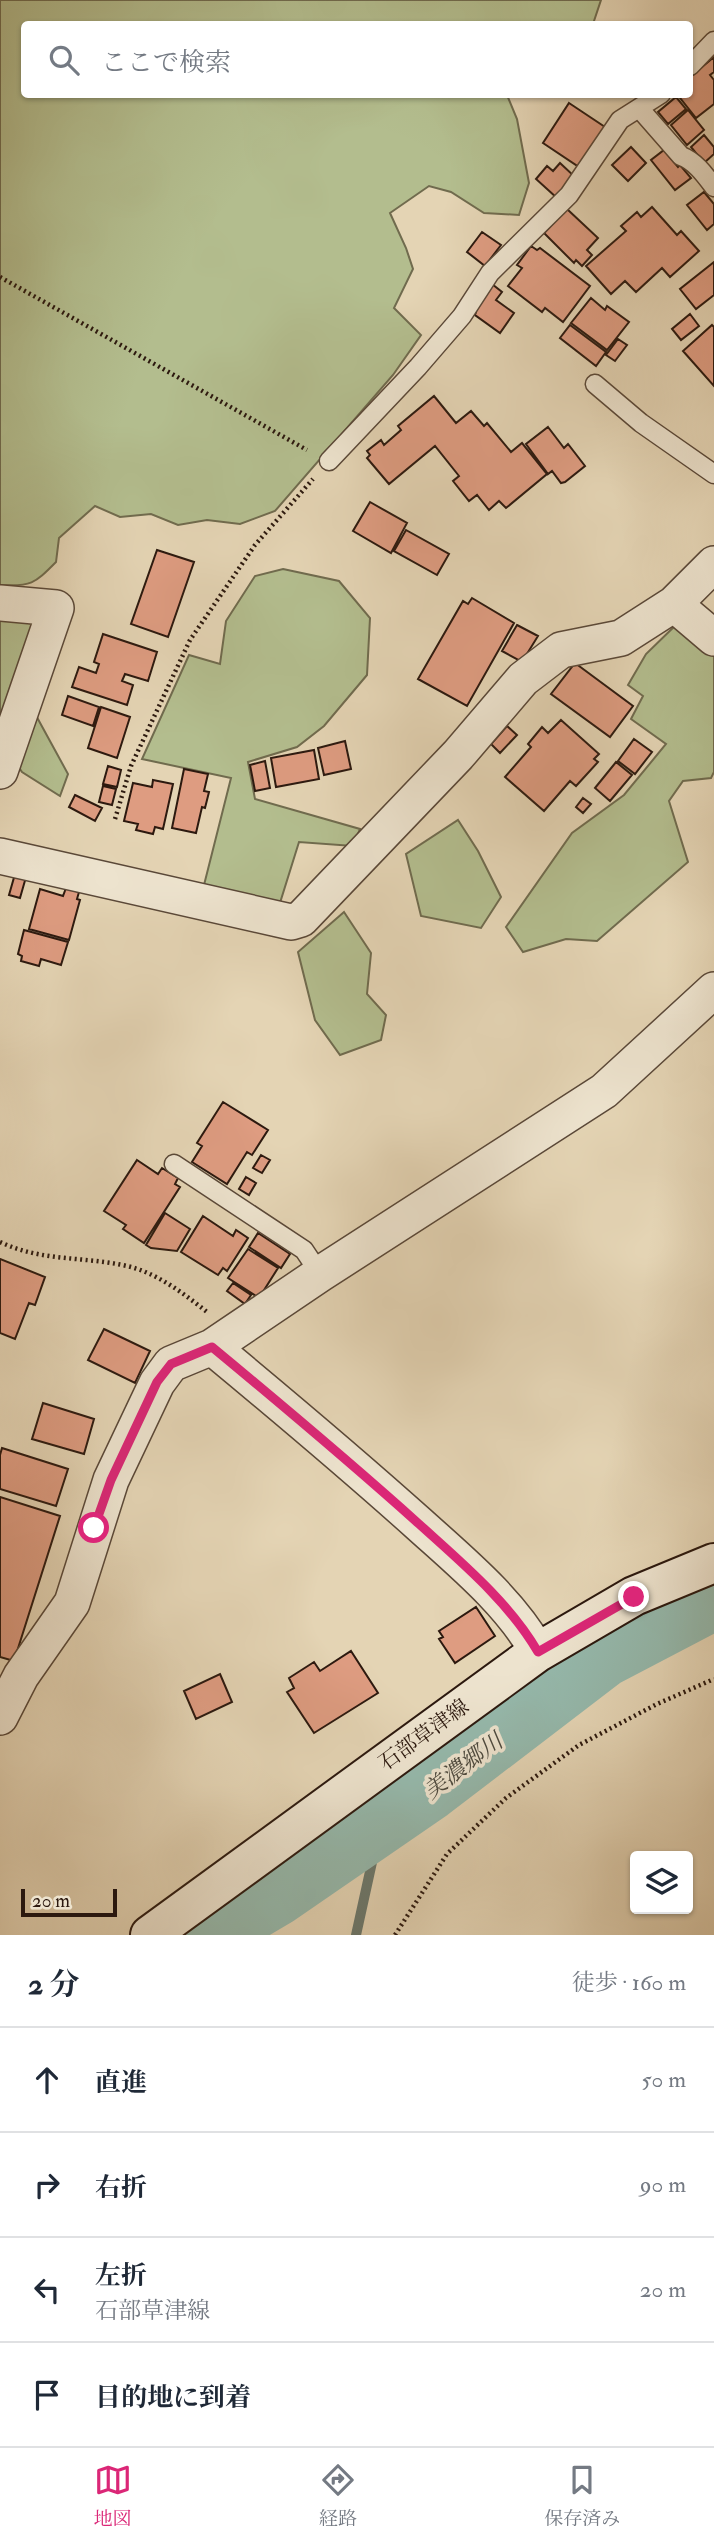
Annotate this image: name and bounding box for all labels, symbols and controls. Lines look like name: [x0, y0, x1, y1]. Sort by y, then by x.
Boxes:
search box: [21, 21, 693, 98]
icon: search: [45, 41, 83, 79]
text: ここで検索: [101, 47, 231, 79]
route start: [78, 1512, 109, 1543]
route end: [618, 1581, 649, 1612]
street label: 石部草津線: [374, 1693, 474, 1777]
water label: 美濃郷川: [418, 1725, 511, 1805]
map controls: [630, 1851, 693, 1914]
button: layers: [630, 1851, 693, 1914]
scale bar: [21, 1886, 117, 1918]
text: 20 m: [32, 1889, 70, 1913]
text: 2 分: [28, 1966, 80, 2003]
text: 徒歩 · 160 m: [572, 1968, 686, 1997]
icon: ahead: [28, 2061, 66, 2099]
text: 50 m: [642, 2065, 686, 2094]
text: 直進: [95, 2067, 147, 2099]
icon: right: [28, 2166, 66, 2204]
text: 90 m: [640, 2170, 686, 2199]
text: 右折: [95, 2172, 147, 2204]
text: 左折: [95, 2260, 147, 2292]
icon: left: [28, 2271, 66, 2309]
text: 20 m: [640, 2275, 686, 2304]
text: 石部草津線: [95, 2296, 210, 2325]
icon: arrive: [28, 2376, 66, 2414]
text: 目的地に到着: [95, 2382, 251, 2414]
tab: 地図: [94, 2461, 132, 2531]
tab: 経路: [319, 2461, 357, 2531]
tab: 保存済み: [544, 2461, 620, 2531]

